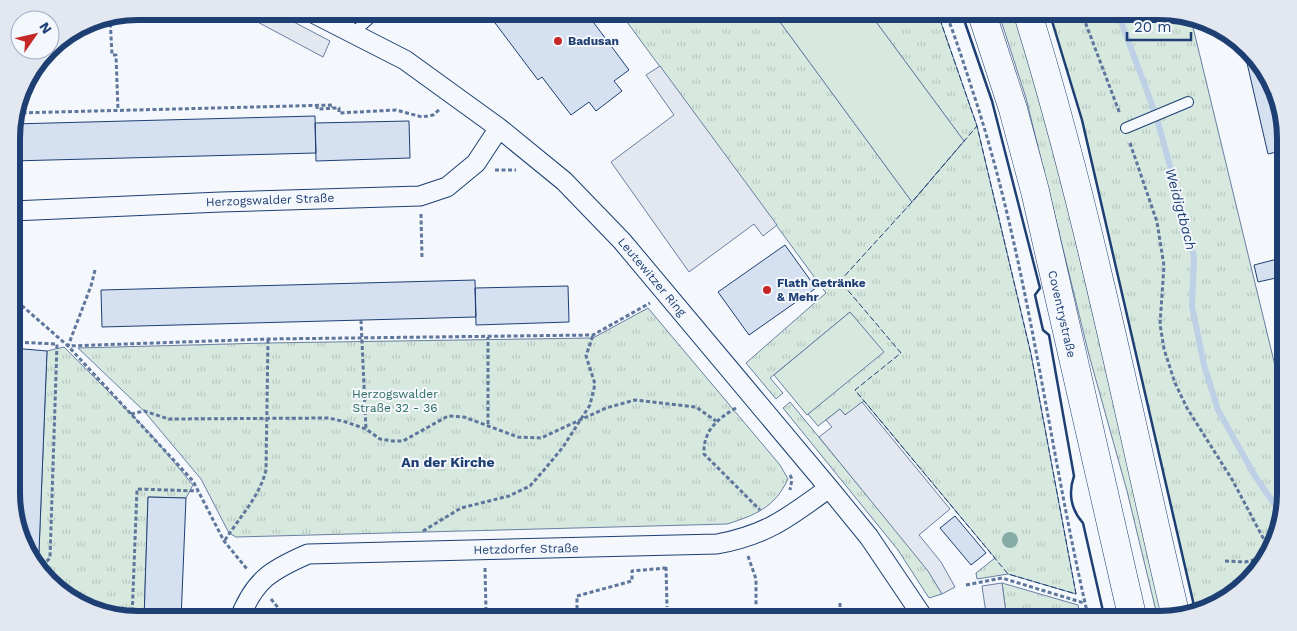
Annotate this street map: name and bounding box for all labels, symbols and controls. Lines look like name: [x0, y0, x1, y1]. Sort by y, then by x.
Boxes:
north arrow: [10, 10, 60, 60]
scale bar: [1127, 10, 1191, 42]
text: 20 m: [1134, 18, 1172, 36]
text: N: [36, 19, 55, 37]
place label: Badusan: [568, 34, 619, 48]
marker: Badusan: [552, 35, 564, 47]
water label: Weidigtbach: [1162, 166, 1200, 252]
street label: Herzogswalder Straße: [206, 191, 335, 209]
street label: Leutewitzer Ring: [615, 235, 689, 320]
street label: Coventrystraße: [1045, 269, 1079, 359]
place label: Flath Getränke & Mehr: [777, 276, 866, 304]
marker: Flath Getränke & Mehr: [761, 284, 773, 296]
park label: Herzogswalder Straße 32 - 36: [352, 387, 438, 415]
district label: An der Kirche: [401, 454, 495, 470]
street label: Hetzdorfer Straße: [473, 541, 579, 557]

